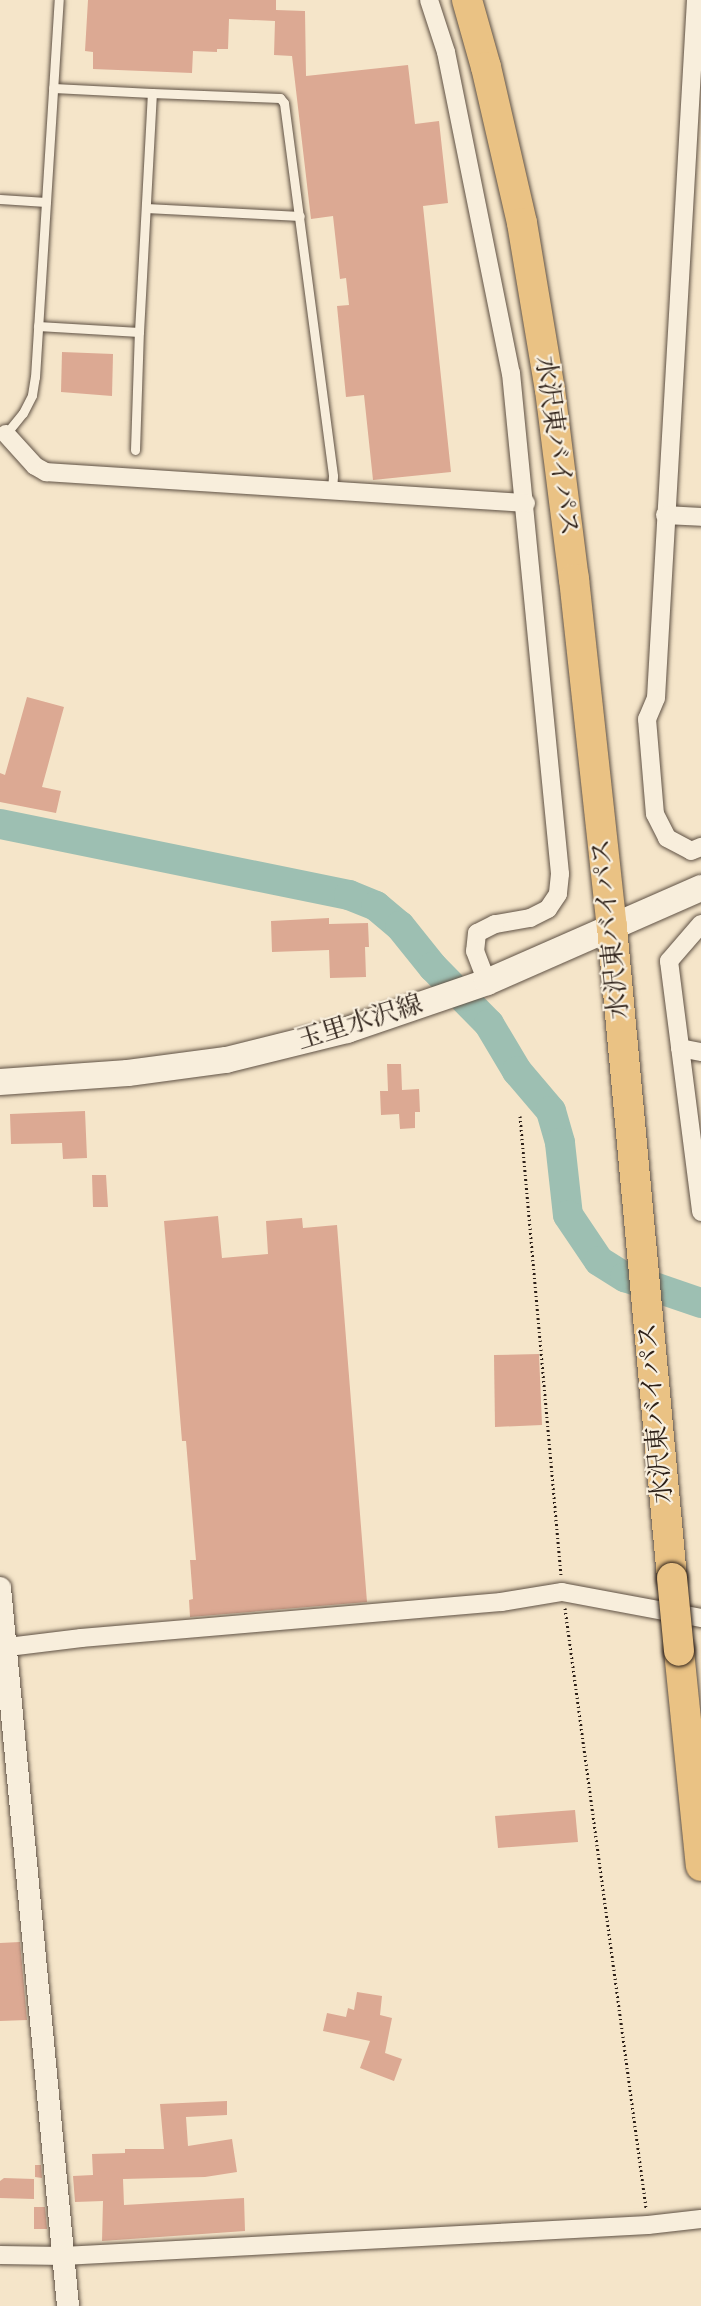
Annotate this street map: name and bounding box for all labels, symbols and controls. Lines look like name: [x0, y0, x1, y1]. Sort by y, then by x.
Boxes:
street label: 水沢東バイパス: [528, 354, 584, 538]
street label: 水沢東バイパス: [586, 837, 636, 1021]
street label: 玉里水沢線: [293, 989, 427, 1057]
street label: 水沢東バイパス: [633, 1321, 679, 1505]

